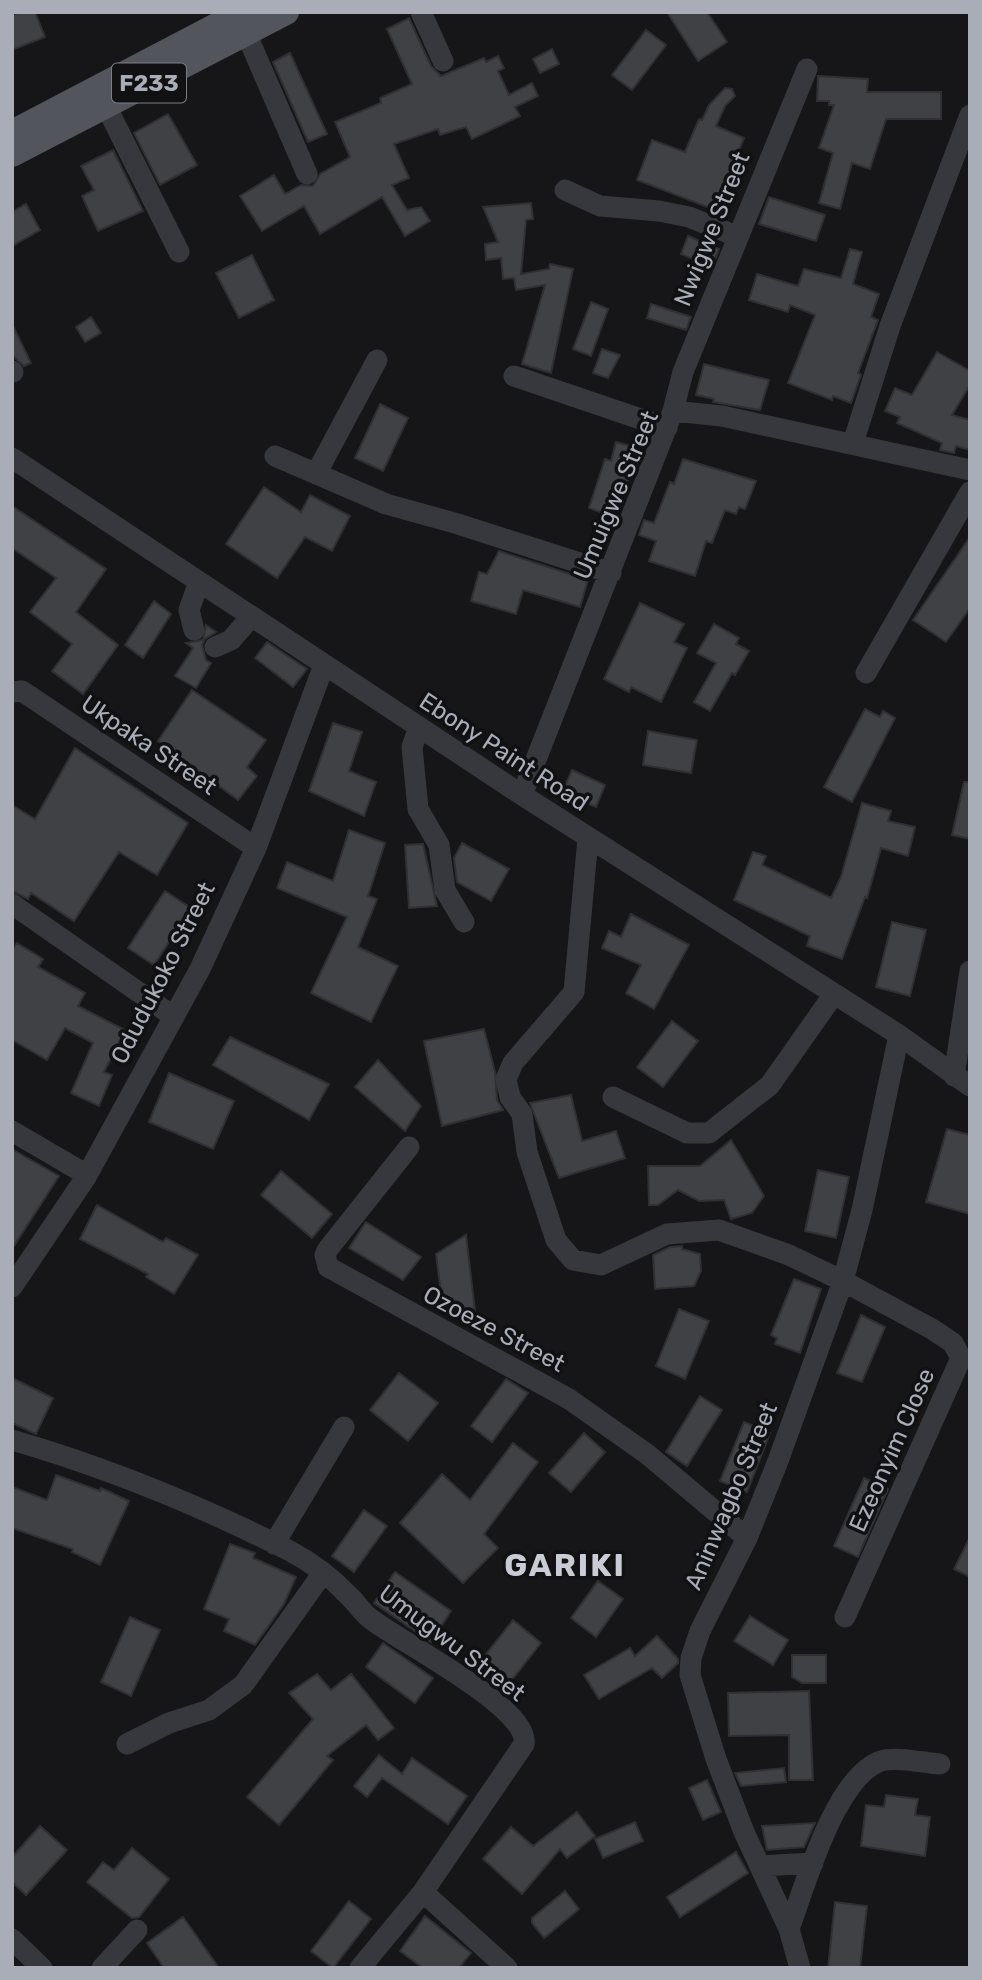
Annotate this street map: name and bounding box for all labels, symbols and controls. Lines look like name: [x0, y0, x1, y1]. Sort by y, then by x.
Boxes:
road number: F233: [112, 64, 186, 102]
street label: Nwigwe Street: [668, 148, 756, 310]
street label: Umuigwe Street: [568, 407, 664, 583]
street label: Ebony Paint Road: [414, 687, 594, 817]
street label: Ukpaka Street: [76, 689, 222, 801]
street label: Odudukoko Street: [105, 877, 221, 1069]
street label: Ozoeze Street: [418, 1280, 570, 1378]
street label: Ezeonyim Close: [844, 1364, 940, 1536]
street label: Aninwagbo Street: [679, 1398, 783, 1594]
district label: GARIKI: [504, 1546, 626, 1584]
street label: Umugwu Street: [373, 1579, 531, 1707]

